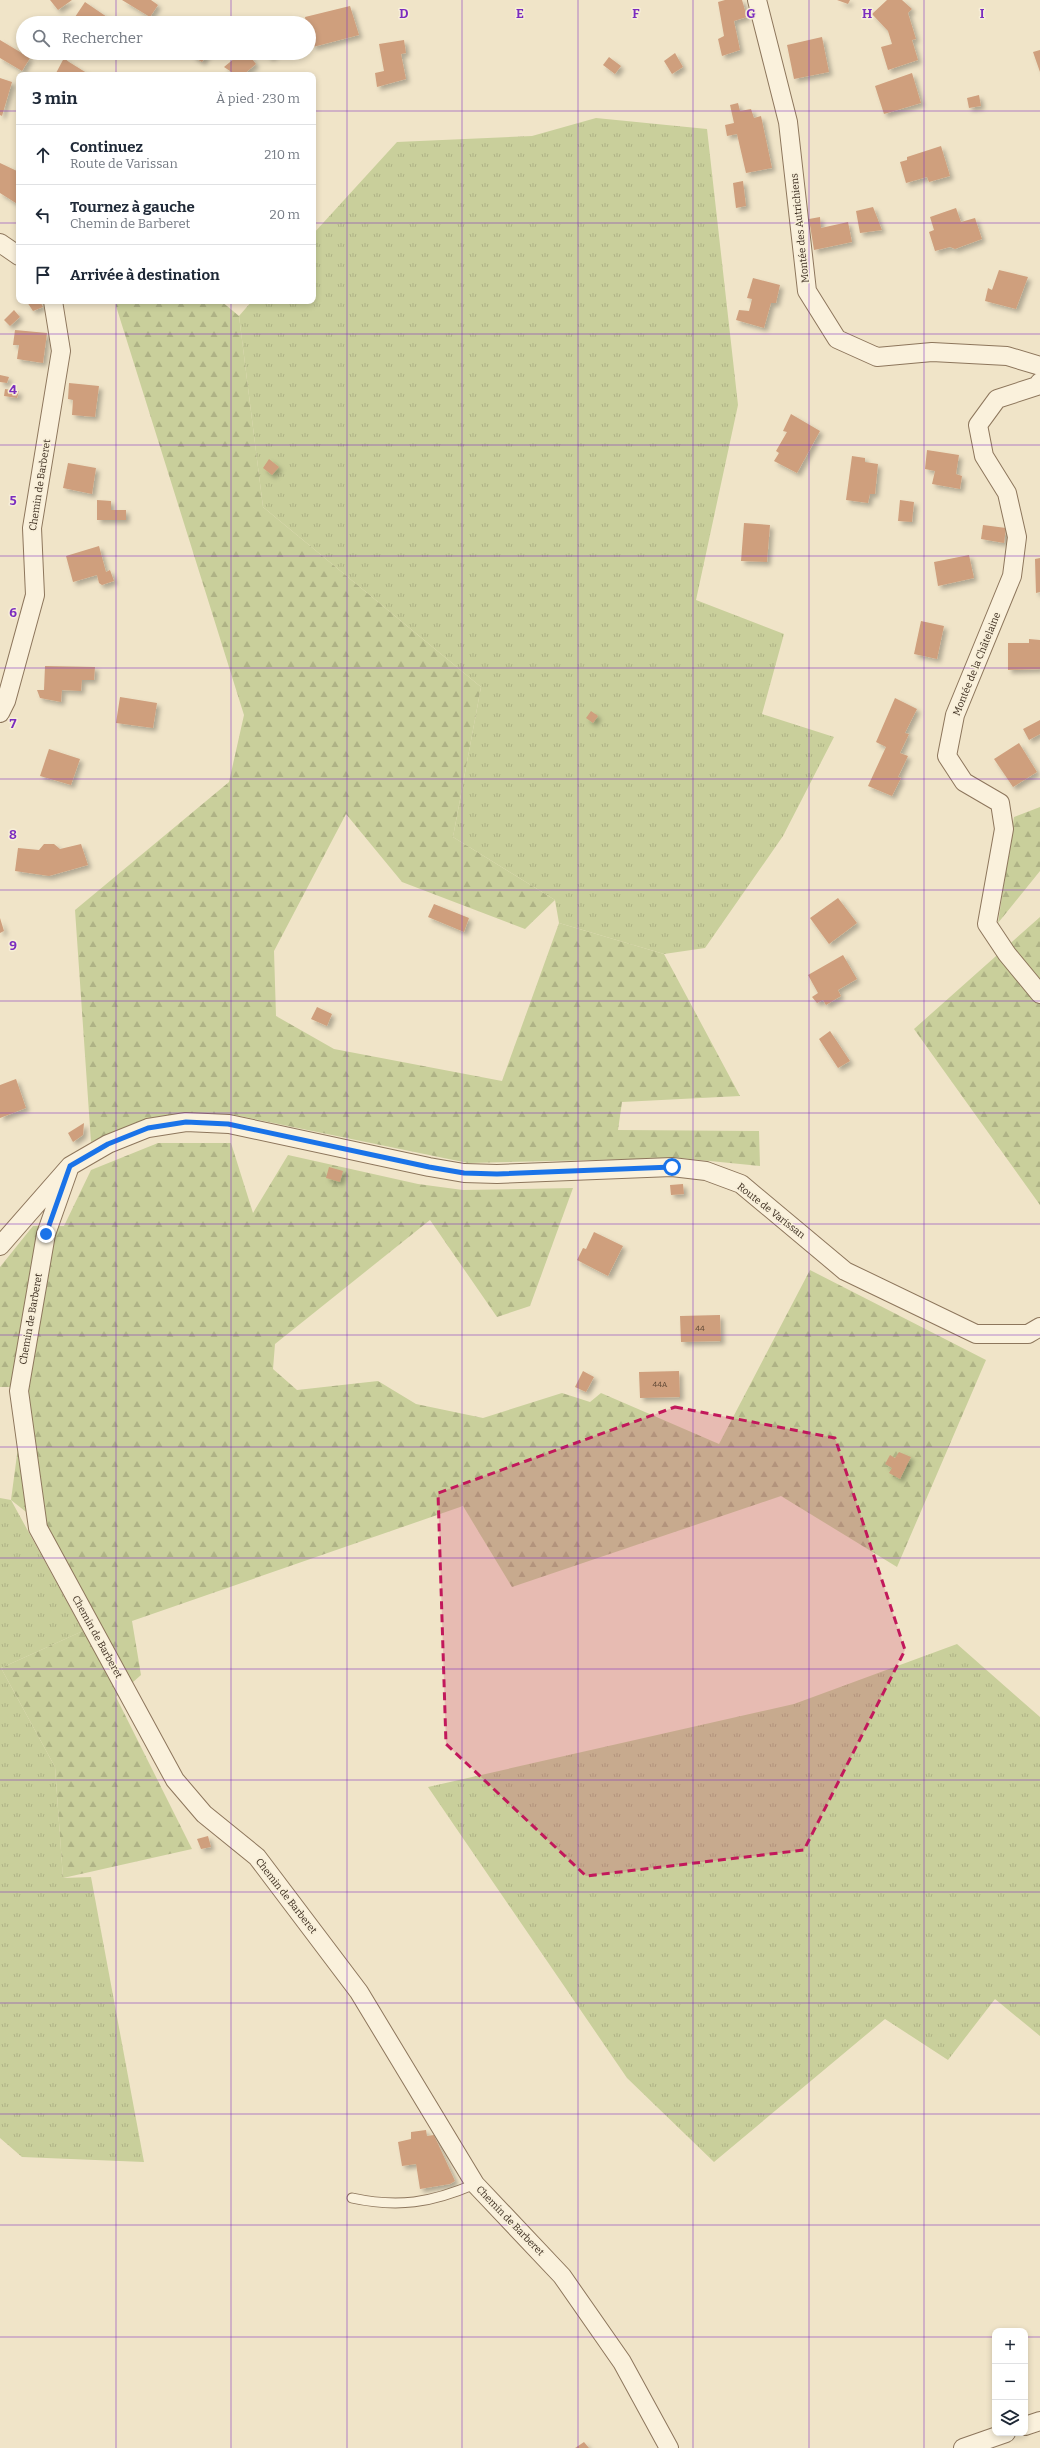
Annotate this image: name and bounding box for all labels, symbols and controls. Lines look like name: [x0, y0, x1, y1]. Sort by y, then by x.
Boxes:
text: D: [399, 6, 409, 21]
text: E: [516, 6, 524, 21]
text: F: [632, 6, 640, 21]
text: G: [746, 6, 756, 21]
text: H: [862, 6, 872, 21]
text: I: [980, 6, 985, 21]
search box: [16, 16, 316, 60]
icon: search: [30, 27, 52, 49]
text: Rechercher: [62, 29, 143, 47]
text: 3 min: [32, 88, 77, 109]
text: À pied · 230 m: [216, 91, 300, 106]
text: Continuez: [70, 138, 143, 156]
icon: ahead: [32, 144, 54, 166]
text: 210 m: [264, 147, 300, 162]
text: Route de Varissan: [70, 156, 178, 171]
street label: Montée des Autrichiens: [788, 172, 812, 283]
text: Tournez à gauche: [70, 198, 195, 216]
icon: left: [32, 204, 54, 226]
text: 20 m: [270, 207, 300, 222]
text: Chemin de Barberet: [70, 216, 190, 231]
icon: arrive: [32, 264, 54, 286]
text: Arrivée à destination: [70, 266, 220, 284]
text: 4: [9, 382, 17, 397]
street label: Chemin de Barberet: [27, 438, 53, 532]
text: 5: [9, 493, 17, 508]
text: 6: [9, 605, 17, 620]
street label: Montée de la Châtelaine: [950, 610, 1003, 718]
text: 7: [10, 716, 17, 731]
text: 8: [9, 827, 17, 842]
text: 9: [9, 938, 17, 953]
route start: [663, 1158, 681, 1176]
street label: Route de Varissan: [735, 1181, 808, 1242]
route end: [37, 1225, 55, 1243]
street label: Chemin de Barberet: [17, 1272, 45, 1366]
house number: 44: [695, 1324, 705, 1333]
house number: 44A: [652, 1380, 668, 1389]
street label: Chemin de Barberet: [69, 1594, 125, 1681]
street label: Chemin de Barberet: [253, 1856, 319, 1936]
street label: Chemin de Barberet: [474, 2184, 547, 2259]
map controls: [992, 2328, 1028, 2436]
button: +: [992, 2328, 1028, 2364]
button: −: [992, 2364, 1028, 2400]
button: layers: [992, 2400, 1028, 2436]

